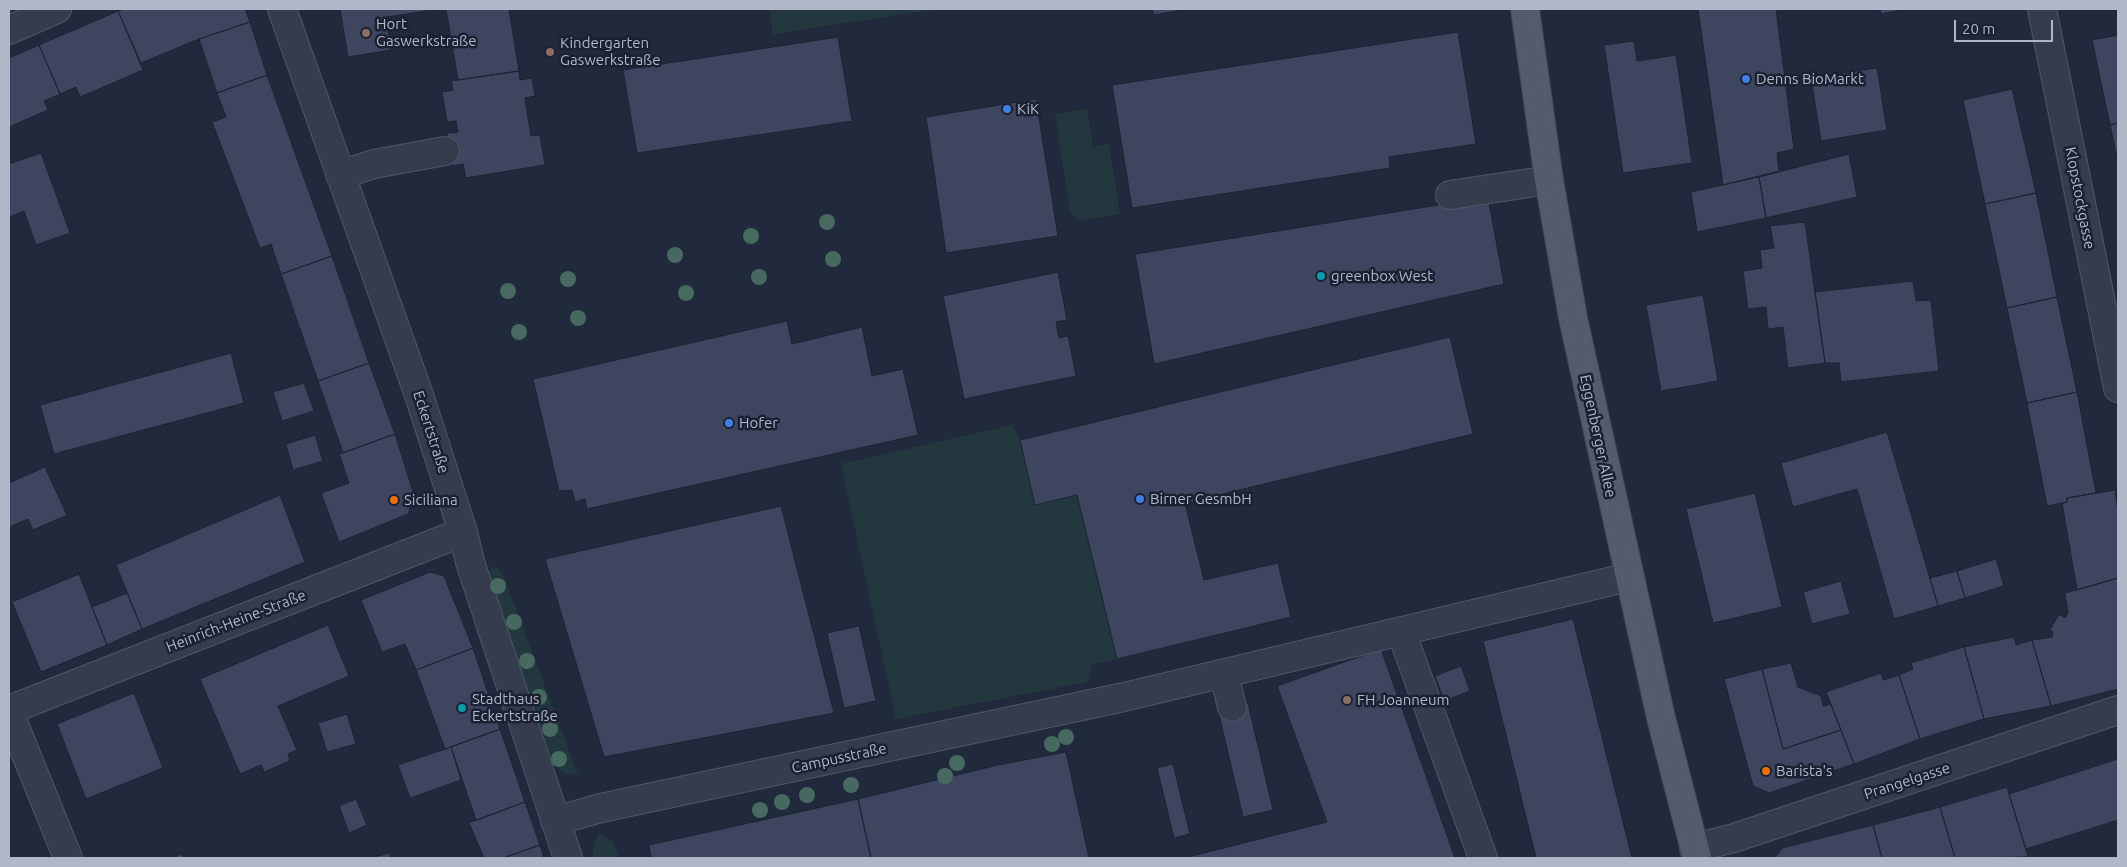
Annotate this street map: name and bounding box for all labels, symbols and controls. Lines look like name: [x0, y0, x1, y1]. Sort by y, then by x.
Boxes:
scale bar: [1957, 10, 2056, 42]
place label: Hort Gaswerkstraße: [376, 15, 476, 50]
text: 20 m: [1962, 20, 1995, 37]
marker: Hort Gaswerkstraße: [360, 27, 372, 39]
place label: Kindergarten Gaswerkstraße: [560, 34, 660, 69]
marker: Kindergarten Gaswerkstraße: [544, 46, 556, 58]
place label: Denns BioMarkt: [1756, 70, 1864, 88]
marker: Denns BioMarkt: [1740, 73, 1752, 85]
place label: KiK: [1017, 100, 1039, 118]
marker: KiK: [1001, 103, 1013, 115]
street label: Klopstockgasse: [2061, 145, 2099, 251]
place label: greenbox West: [1331, 267, 1433, 285]
marker: greenbox West: [1315, 270, 1327, 282]
street label: Eggenberger Allee: [1576, 373, 1620, 499]
street label: Eckertstraße: [409, 388, 453, 476]
place label: Hofer: [739, 414, 778, 432]
marker: Hofer: [723, 417, 735, 429]
place label: Birner GesmbH: [1150, 490, 1252, 508]
place label: Siciliana: [404, 491, 458, 509]
marker: Birner GesmbH: [1134, 493, 1146, 505]
marker: Siciliana: [388, 494, 400, 506]
street label: Heinrich-Heine-Straße: [164, 586, 308, 656]
place label: Stadthaus Eckertstraße: [472, 690, 558, 725]
place label: FH Joanneum: [1357, 691, 1450, 709]
marker: FH Joanneum: [1341, 694, 1353, 706]
marker: Stadthaus Eckertstraße: [456, 702, 468, 714]
street label: Campusstraße: [790, 739, 888, 777]
street label: Prangelgasse: [1862, 759, 1952, 803]
place label: Barista's: [1776, 762, 1833, 780]
marker: Barista's: [1760, 765, 1772, 777]

